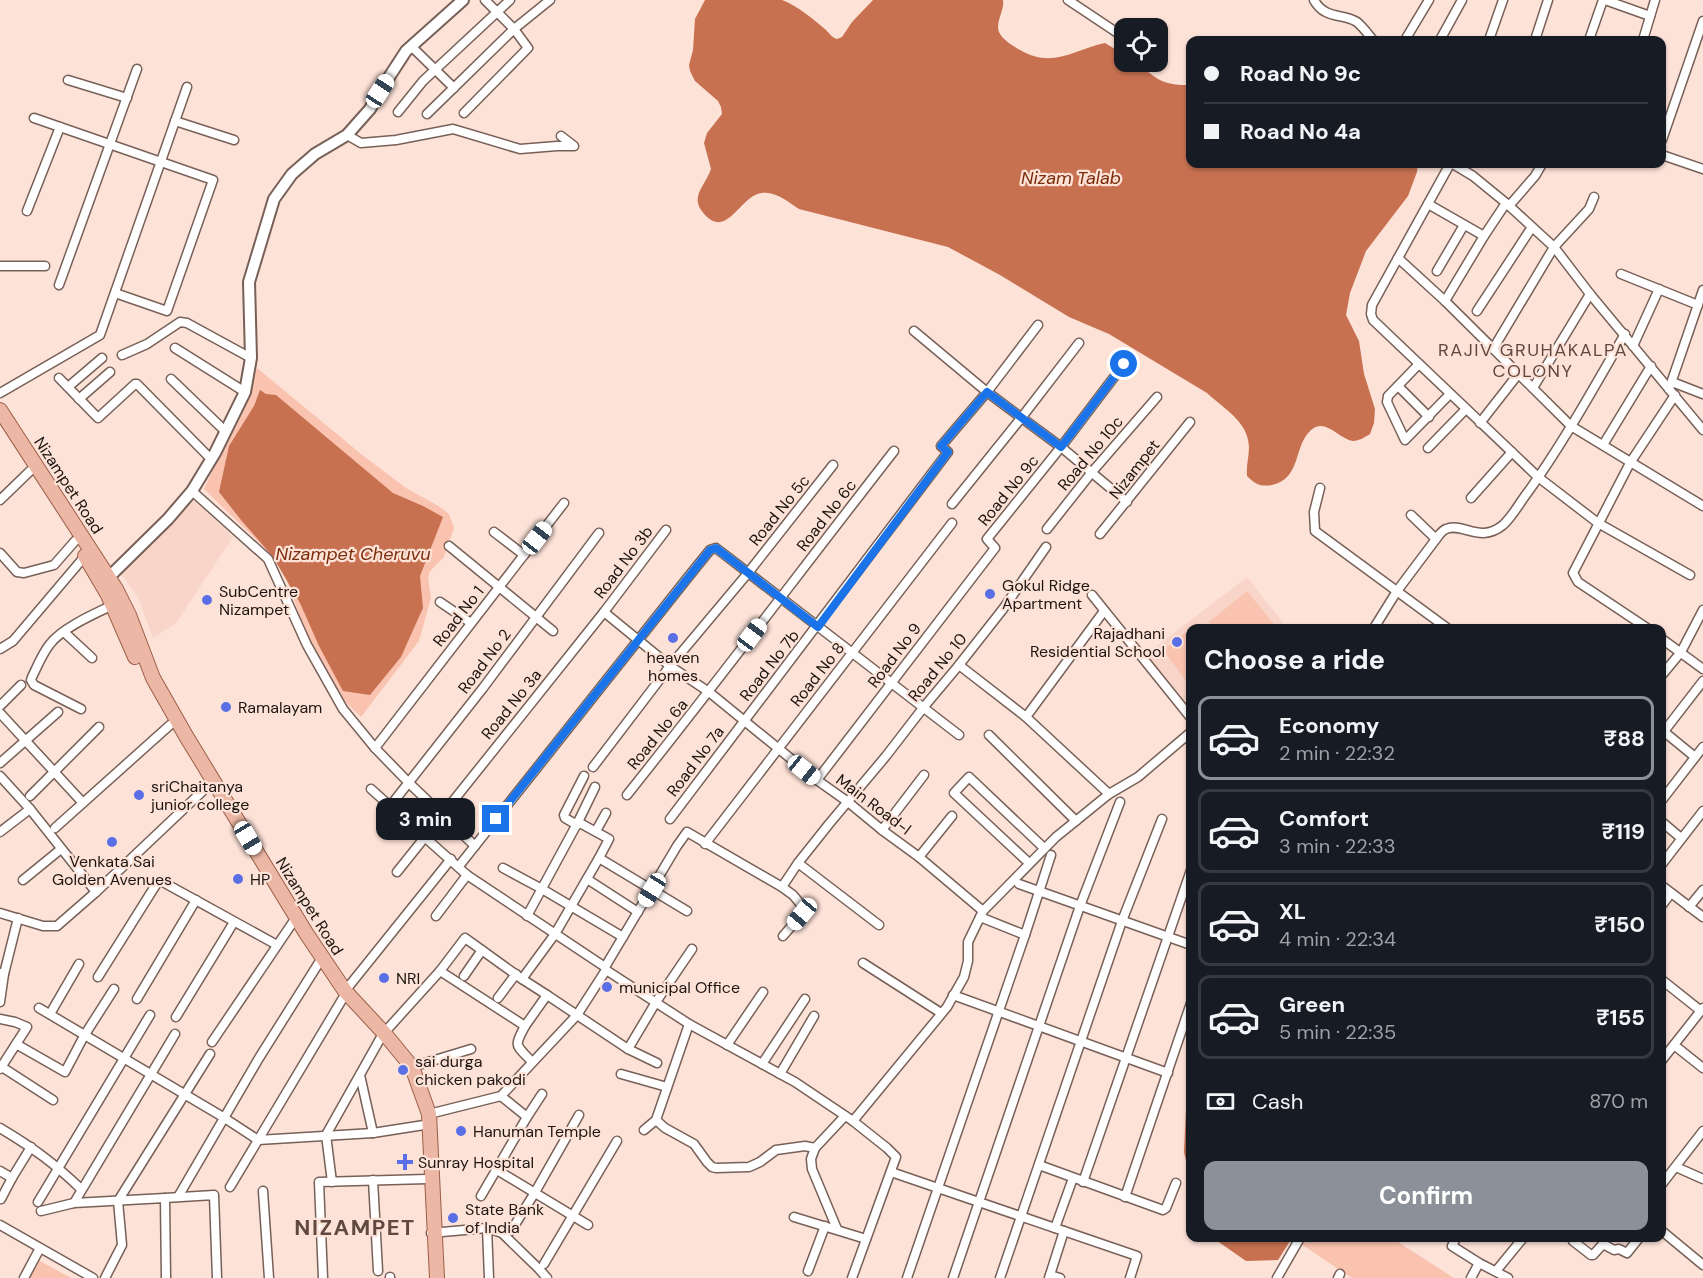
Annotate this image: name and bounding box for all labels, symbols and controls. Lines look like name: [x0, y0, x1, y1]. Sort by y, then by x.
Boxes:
map controls: [1114, 18, 1168, 72]
button: locate: [1114, 18, 1168, 72]
text: Road No 9c: [1240, 59, 1361, 88]
car: [363, 71, 397, 111]
text: Road No 4a: [1240, 117, 1361, 146]
water label: Nizam Talab: [1021, 166, 1121, 190]
district label: RAJIV GRUHAKALPA COLONY: [1438, 338, 1628, 383]
route start: [1110, 350, 1137, 377]
street label: Road No 10c: [1053, 412, 1128, 495]
street label: Nizampet Road: [29, 433, 108, 538]
street label: Nizampet: [1104, 435, 1164, 503]
street label: Road No 9c: [973, 450, 1043, 530]
street label: Road No 5c: [744, 471, 814, 550]
street label: Road No 6c: [792, 475, 861, 555]
car: [519, 518, 555, 558]
street label: Road No 3b: [589, 522, 658, 603]
water label: Nizampet Cheruvu: [275, 542, 431, 566]
place label: Gokul Ridge Apartment: [1002, 575, 1090, 614]
place label: SubCentre Nizampet: [219, 581, 298, 620]
street label: Road No 1: [428, 582, 489, 651]
marker: Gokul Ridge Apartment: [983, 587, 997, 601]
marker: SubCentre Nizampet: [200, 593, 214, 607]
car: [734, 615, 770, 655]
street label: Road No 9: [863, 618, 926, 692]
place label: Rajadhani Residential School: [1030, 623, 1165, 662]
street label: Road No 2: [453, 625, 516, 698]
street label: Road No 7b: [735, 625, 804, 705]
street label: Road No 10: [903, 629, 971, 706]
marker: heaven homes: [666, 631, 680, 645]
marker: Rajadhani Residential School: [1170, 635, 1184, 649]
street label: Road No 8: [786, 638, 849, 711]
text: Choose a ride: [1204, 642, 1385, 677]
place label: heaven homes: [647, 647, 700, 686]
street label: Road No 3a: [477, 665, 546, 744]
street label: Road No 6a: [622, 695, 692, 774]
place label: Ramalayam: [238, 697, 322, 718]
marker: Ramalayam: [219, 700, 233, 714]
icon: car: [1207, 711, 1261, 765]
text: Economy: [1279, 711, 1379, 740]
street label: Road No 7a: [662, 722, 729, 801]
text: ₹88: [1604, 724, 1645, 753]
text: 2 min · 22:32: [1279, 740, 1395, 766]
car: [784, 752, 824, 788]
street label: Main Road-I: [832, 769, 916, 840]
place label: sriChaitanya junior college: [150, 776, 249, 815]
marker: sriChaitanya junior college: [132, 788, 146, 802]
callout: 3 min: [376, 798, 475, 840]
icon: car: [1207, 804, 1261, 858]
text: Comfort: [1279, 804, 1369, 833]
route end: [482, 805, 509, 832]
text: 3 min: [399, 806, 452, 832]
text: ₹119: [1601, 817, 1645, 846]
car: [231, 818, 265, 858]
text: 3 min · 22:33: [1279, 833, 1396, 859]
marker: Venkata Sai Golden Avenues: [105, 835, 119, 849]
place label: Venkata Sai Golden Avenues: [52, 851, 172, 890]
street label: Nizampet Road: [271, 853, 348, 959]
place label: HP: [250, 869, 270, 890]
car: [635, 870, 669, 910]
marker: HP: [231, 872, 245, 886]
car: [784, 894, 820, 934]
icon: car: [1207, 897, 1261, 951]
text: XL: [1279, 897, 1306, 926]
text: ₹150: [1594, 910, 1645, 939]
text: 4 min · 22:34: [1279, 926, 1396, 952]
place label: NRI: [396, 968, 420, 989]
marker: NRI: [377, 971, 391, 985]
place label: municipal Office: [619, 977, 740, 998]
marker: municipal Office: [600, 980, 614, 994]
icon: car: [1207, 990, 1261, 1044]
text: Green: [1279, 990, 1345, 1019]
text: ₹155: [1596, 1003, 1645, 1032]
text: 5 min · 22:35: [1279, 1019, 1396, 1045]
place label: sai durga chicken pakodi: [415, 1051, 526, 1090]
marker: sai durga chicken pakodi: [396, 1063, 410, 1077]
icon: cash: [1204, 1085, 1237, 1118]
text: Cash: [1252, 1087, 1303, 1116]
text: 870 m: [1589, 1088, 1648, 1114]
place label: Hanuman Temple: [473, 1121, 601, 1142]
marker: Hanuman Temple: [454, 1124, 468, 1138]
place label: Sunray Hospital: [418, 1152, 534, 1173]
marker: Sunray Hospital: [396, 1153, 414, 1171]
button: Confirm: [1204, 1161, 1648, 1230]
place label: State Bank of India: [465, 1199, 544, 1238]
marker: State Bank of India: [446, 1211, 460, 1225]
district label: NIZAMPET: [294, 1213, 416, 1242]

